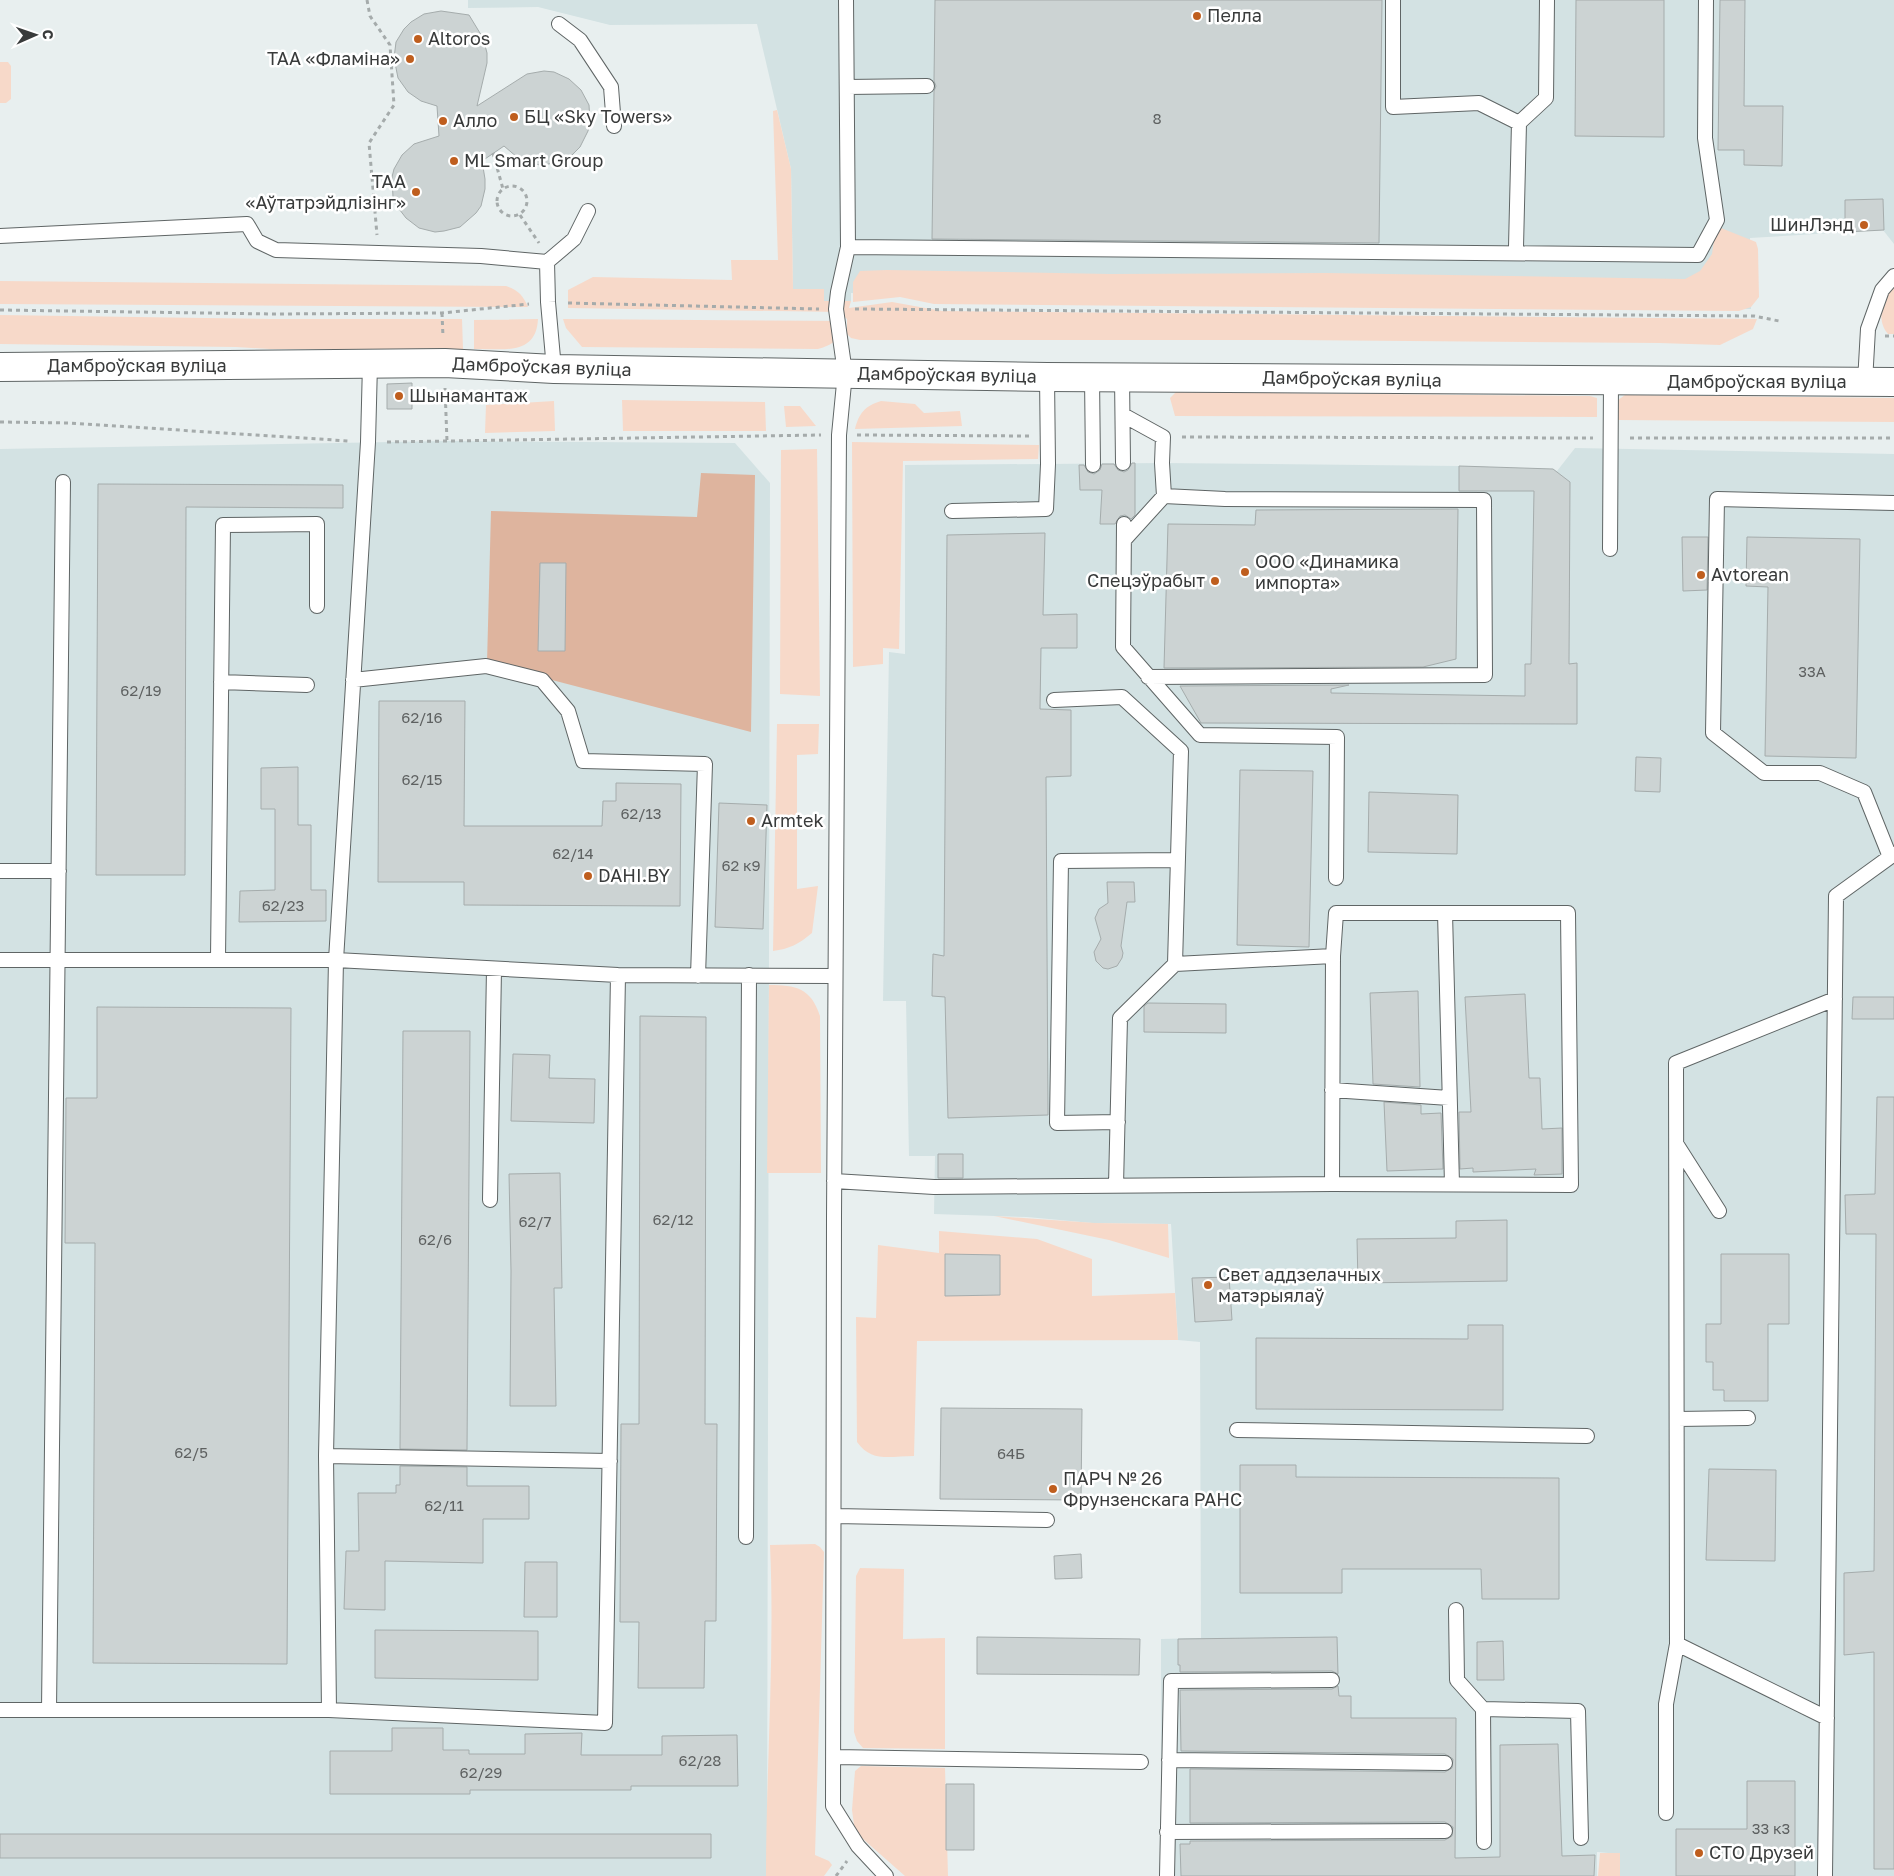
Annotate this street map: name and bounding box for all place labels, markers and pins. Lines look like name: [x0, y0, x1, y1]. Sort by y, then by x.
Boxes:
place label: Пелла: [1207, 4, 1262, 26]
marker: Пелла: [1191, 10, 1203, 22]
place label: Altoros: [428, 27, 490, 49]
marker: Altoros: [412, 33, 424, 45]
place label: ТАА «Фламіна»: [267, 47, 400, 69]
marker: ТАА «Фламіна»: [404, 53, 416, 65]
place label: БЦ «Sky Towers»: [524, 105, 672, 127]
place label: Алло: [453, 109, 497, 131]
marker: БЦ «Sky Towers»: [508, 111, 520, 123]
marker: Алло: [437, 115, 449, 127]
place label: ML Smart Group: [464, 149, 603, 171]
marker: ML Smart Group: [448, 155, 460, 167]
place label: ТАА «Аўтатрэйдлізінг»: [246, 170, 406, 213]
marker: ТАА «Аўтатрэйдлізінг»: [410, 186, 422, 198]
place label: ШинЛэнд: [1770, 213, 1854, 235]
marker: ШинЛэнд: [1858, 219, 1870, 231]
place label: Шынамантаж: [409, 384, 528, 406]
marker: Шынамантаж: [393, 390, 405, 402]
place label: ООО «Динамика импорта»: [1255, 550, 1399, 593]
place label: Avtorean: [1711, 563, 1789, 585]
marker: ООО «Динамика импорта»: [1239, 566, 1251, 578]
place label: Спецэўрабыт: [1087, 569, 1205, 591]
marker: Avtorean: [1695, 569, 1707, 581]
marker: Спецэўрабыт: [1209, 575, 1221, 587]
place label: Armtek: [761, 809, 824, 831]
marker: Armtek: [745, 815, 757, 827]
place label: DAHI.BY: [598, 864, 670, 886]
marker: DAHI.BY: [582, 870, 594, 882]
place label: Свет аддзелачных матэрыялаў: [1218, 1263, 1381, 1306]
marker: Свет аддзелачных матэрыялаў: [1202, 1279, 1214, 1291]
place label: ПАРЧ № 26 Фрунзенскага РАНС: [1063, 1467, 1242, 1510]
marker: ПАРЧ № 26 Фрунзенскага РАНС: [1047, 1483, 1059, 1495]
place label: СТО Друзей: [1709, 1841, 1814, 1863]
marker: СТО Друзей: [1693, 1847, 1705, 1859]

